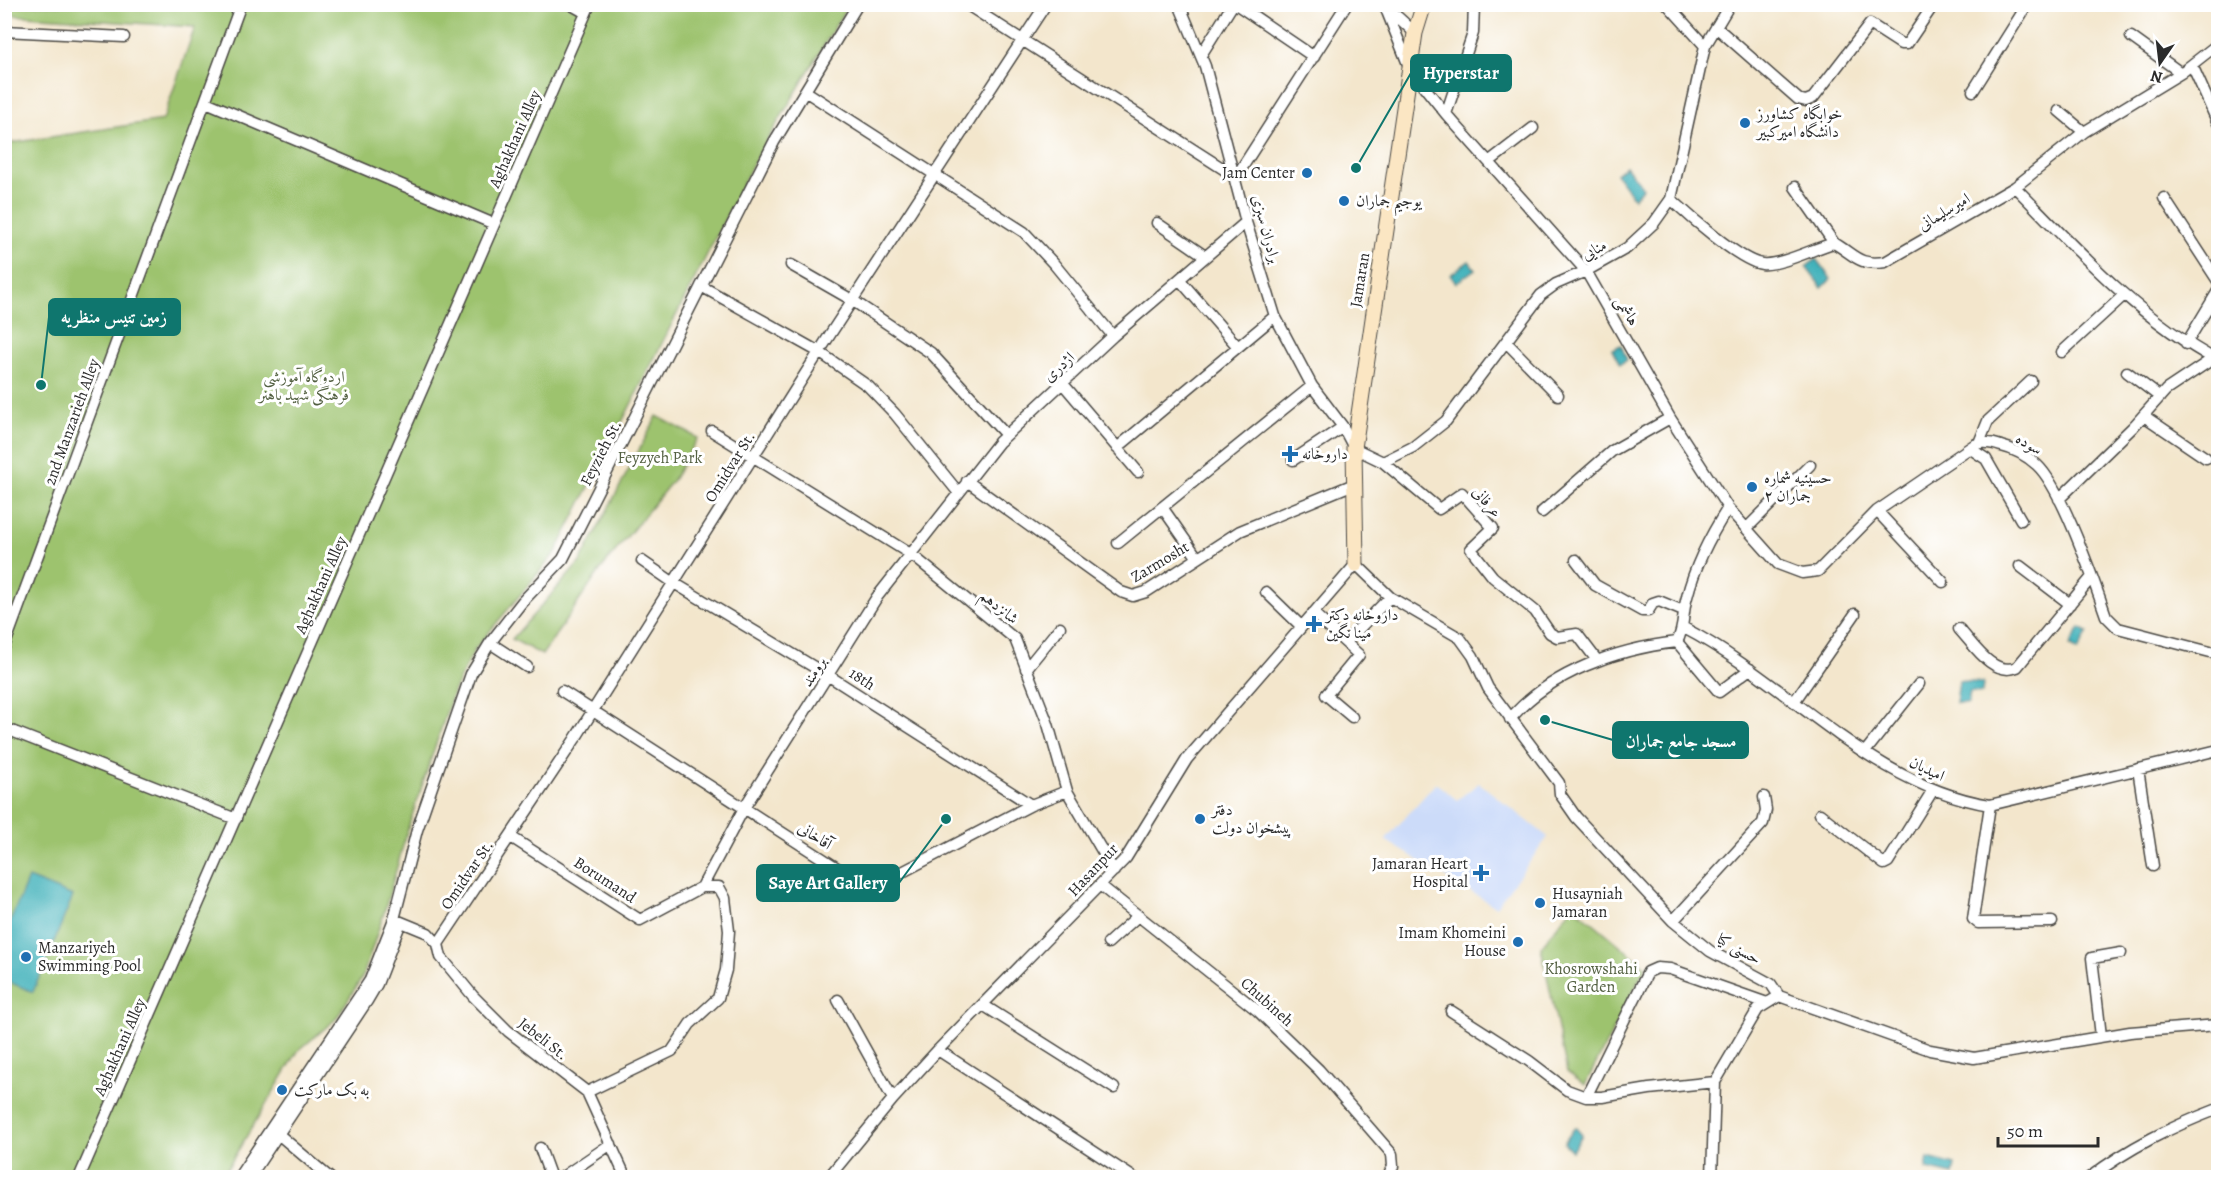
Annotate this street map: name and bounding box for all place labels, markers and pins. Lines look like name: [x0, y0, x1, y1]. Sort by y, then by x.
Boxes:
callout: Hyperstar: [1411, 55, 1511, 91]
place label: خوابگاه کشاورز دانشگاه امیرکبیر: [1755, 103, 1843, 143]
marker: خوابگاه کشاورز دانشگاه امیرکبیر: [1738, 116, 1752, 130]
place label: Jam Center: [1222, 162, 1295, 184]
marker: Jam Center: [1300, 166, 1314, 180]
place label: یوجیم جماران: [1356, 190, 1422, 217]
marker: یوجیم جماران: [1337, 194, 1351, 208]
callout: زمین تنیس منظریه: [49, 299, 180, 335]
place label: داروخانه: [1302, 443, 1348, 465]
marker: داروخانه: [1283, 447, 1297, 461]
place label: حسینیه شماره ۲ جماران: [1764, 467, 1832, 507]
marker: حسینیه شماره ۲ جماران: [1745, 480, 1759, 494]
place label: داروخانه دکتر مینا نگین: [1324, 604, 1399, 644]
marker: داروخانه دکتر مینا نگین: [1307, 617, 1321, 631]
callout: مسجد جامع جماران: [1613, 722, 1748, 758]
place label: دفتر پیشخوان دولت: [1210, 799, 1292, 839]
marker: دفتر پیشخوان دولت: [1193, 812, 1207, 826]
place label: Jamaran Heart Hospital: [1372, 853, 1468, 893]
marker: Jamaran Heart Hospital: [1472, 864, 1490, 882]
callout: Saye Art Gallery: [757, 865, 899, 901]
place label: Husayniah Jamaran: [1552, 883, 1623, 923]
marker: Husayniah Jamaran: [1533, 896, 1547, 910]
place label: Imam Khomeini House: [1398, 922, 1506, 962]
marker: Imam Khomeini House: [1511, 935, 1525, 949]
place label: Manzariyeh Swimming Pool: [38, 937, 141, 977]
marker: Manzariyeh Swimming Pool: [19, 950, 33, 964]
place label: به بک مارکت: [294, 1079, 369, 1101]
marker: به بک مارکت: [275, 1083, 289, 1097]

